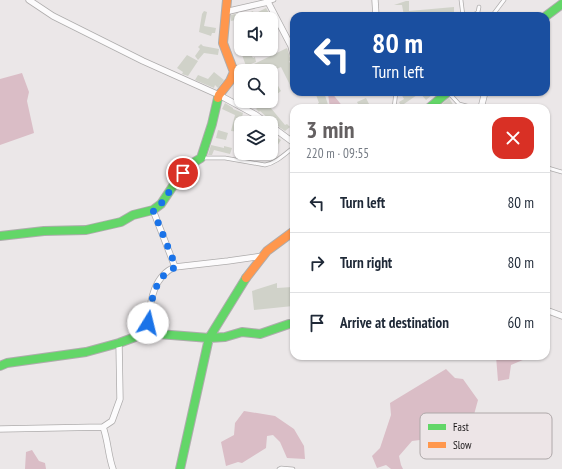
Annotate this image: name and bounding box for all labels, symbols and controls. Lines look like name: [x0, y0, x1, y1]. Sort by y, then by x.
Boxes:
map controls: [234, 12, 278, 160]
button: sound: [234, 12, 278, 56]
text: 80 m: [372, 24, 423, 61]
icon: left: [306, 28, 358, 80]
text: Turn left: [372, 60, 424, 83]
button: search: [234, 64, 278, 108]
text: 3 min: [306, 114, 354, 145]
button: layers: [234, 116, 278, 160]
button: close: [492, 117, 534, 159]
text: 220 m · 09:55: [306, 145, 369, 162]
pin: [166, 156, 200, 190]
icon: arrive: [172, 162, 194, 184]
icon: left: [306, 192, 328, 214]
text: Turn left: [340, 193, 385, 212]
text: 80 m: [508, 193, 534, 212]
icon: right: [306, 252, 328, 274]
text: Turn right: [340, 253, 392, 272]
text: 80 m: [508, 253, 534, 272]
position arrow: [127, 302, 169, 344]
icon: arrive: [306, 312, 328, 334]
text: Arrive at destination: [340, 313, 449, 332]
text: 60 m: [508, 313, 534, 332]
legend: [420, 413, 552, 459]
text: Fast: [453, 420, 469, 434]
text: Slow: [453, 438, 472, 452]

